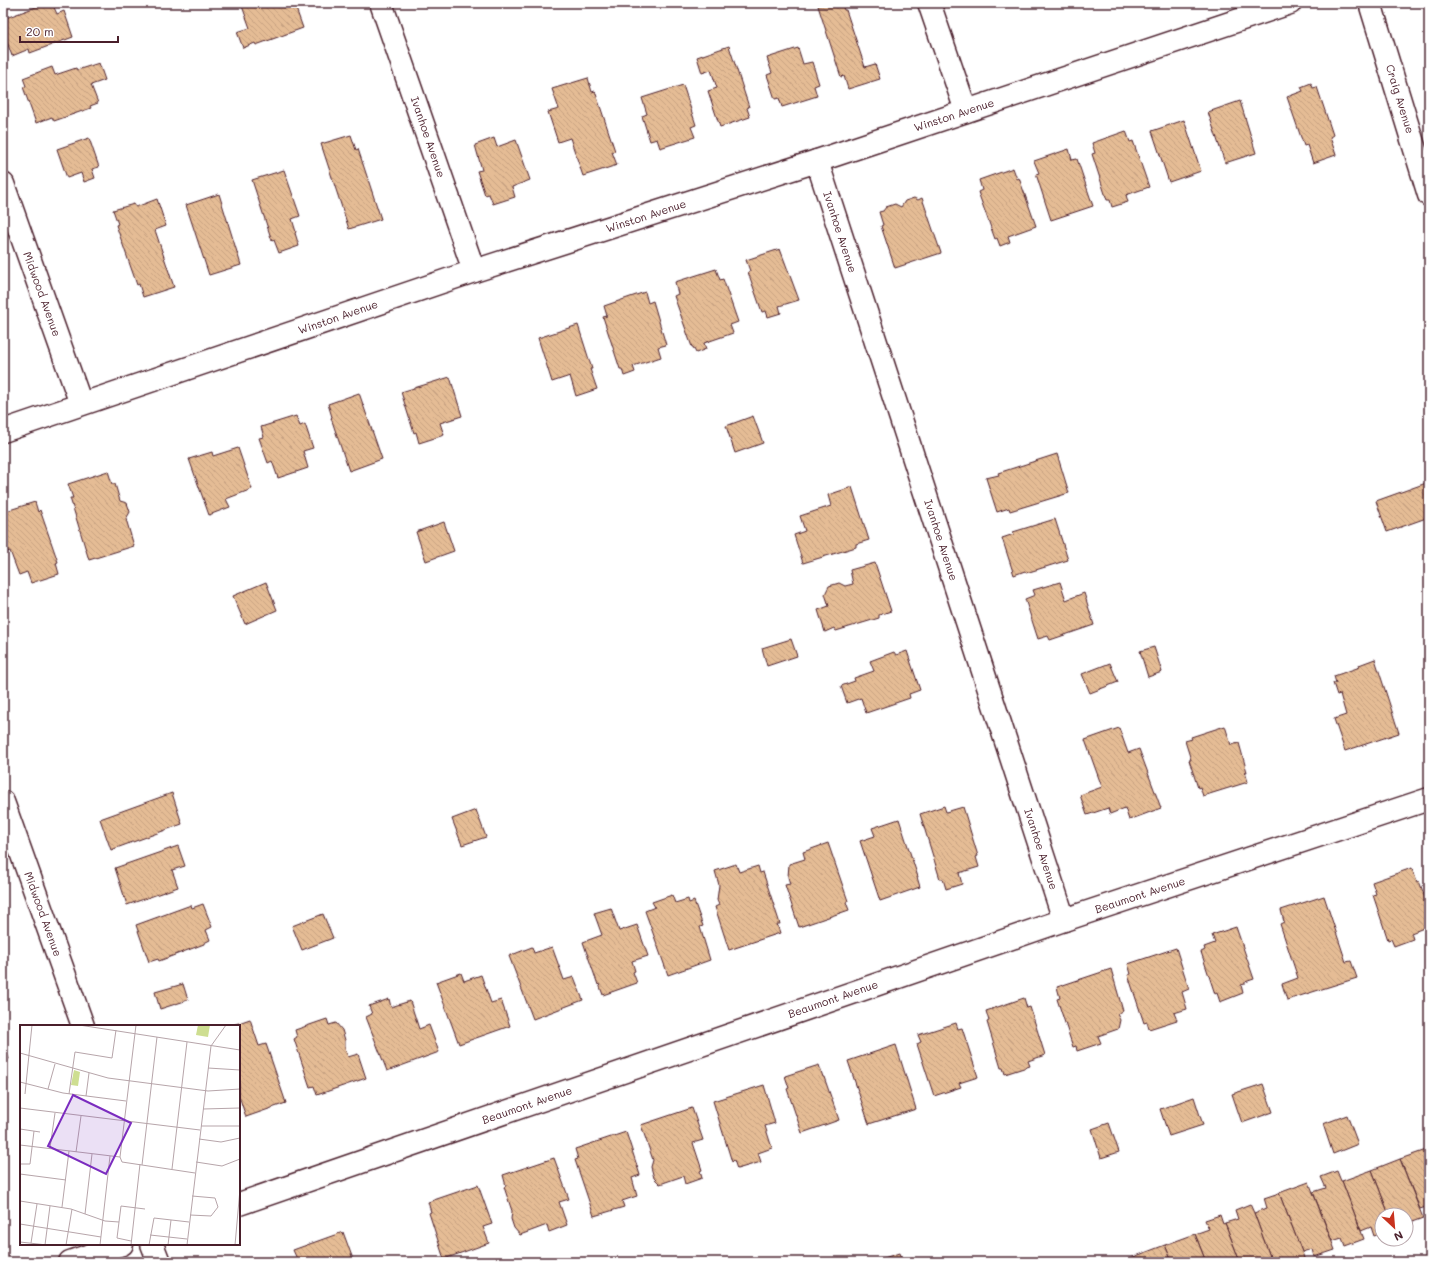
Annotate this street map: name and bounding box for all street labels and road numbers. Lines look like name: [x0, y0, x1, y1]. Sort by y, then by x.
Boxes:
street label: Craig Avenue: [1383, 62, 1418, 135]
street label: Ivanhoe Avenue: [408, 94, 449, 180]
street label: Winston Avenue: [912, 94, 996, 135]
street label: Ivanhoe Avenue: [820, 189, 861, 275]
street label: Winston Avenue: [604, 195, 688, 236]
street label: Midwood Avenue: [20, 249, 65, 339]
street label: Winston Avenue: [296, 296, 380, 337]
street label: Ivanhoe Avenue: [921, 497, 962, 583]
street label: Ivanhoe Avenue: [1021, 806, 1062, 892]
street label: Midwood Avenue: [21, 869, 66, 959]
street label: Beaumont Avenue: [1093, 873, 1187, 916]
street label: Beaumont Avenue: [786, 976, 880, 1021]
street label: Beaumont Avenue: [480, 1082, 574, 1127]

